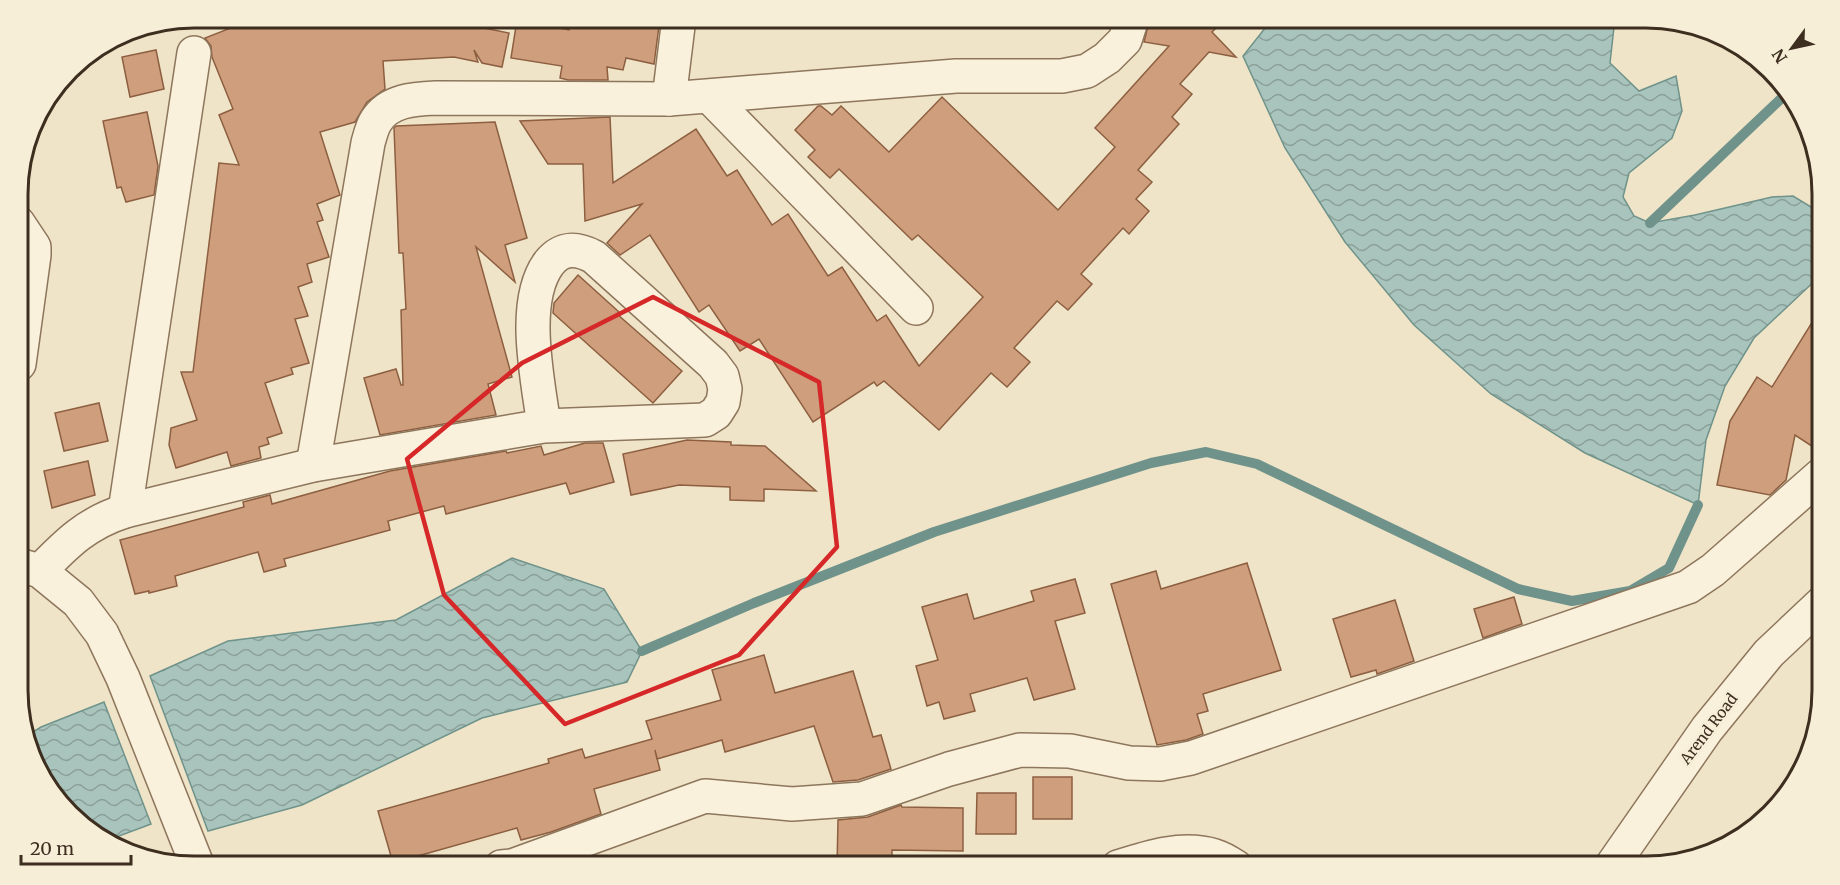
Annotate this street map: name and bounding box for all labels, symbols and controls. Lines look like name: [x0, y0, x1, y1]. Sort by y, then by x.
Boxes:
north arrow: [1762, 18, 1822, 78]
text: N: [1767, 45, 1791, 67]
street label: Arend Road: [1675, 690, 1741, 769]
scale bar: [21, 828, 130, 866]
text: 20 m: [30, 837, 74, 860]

